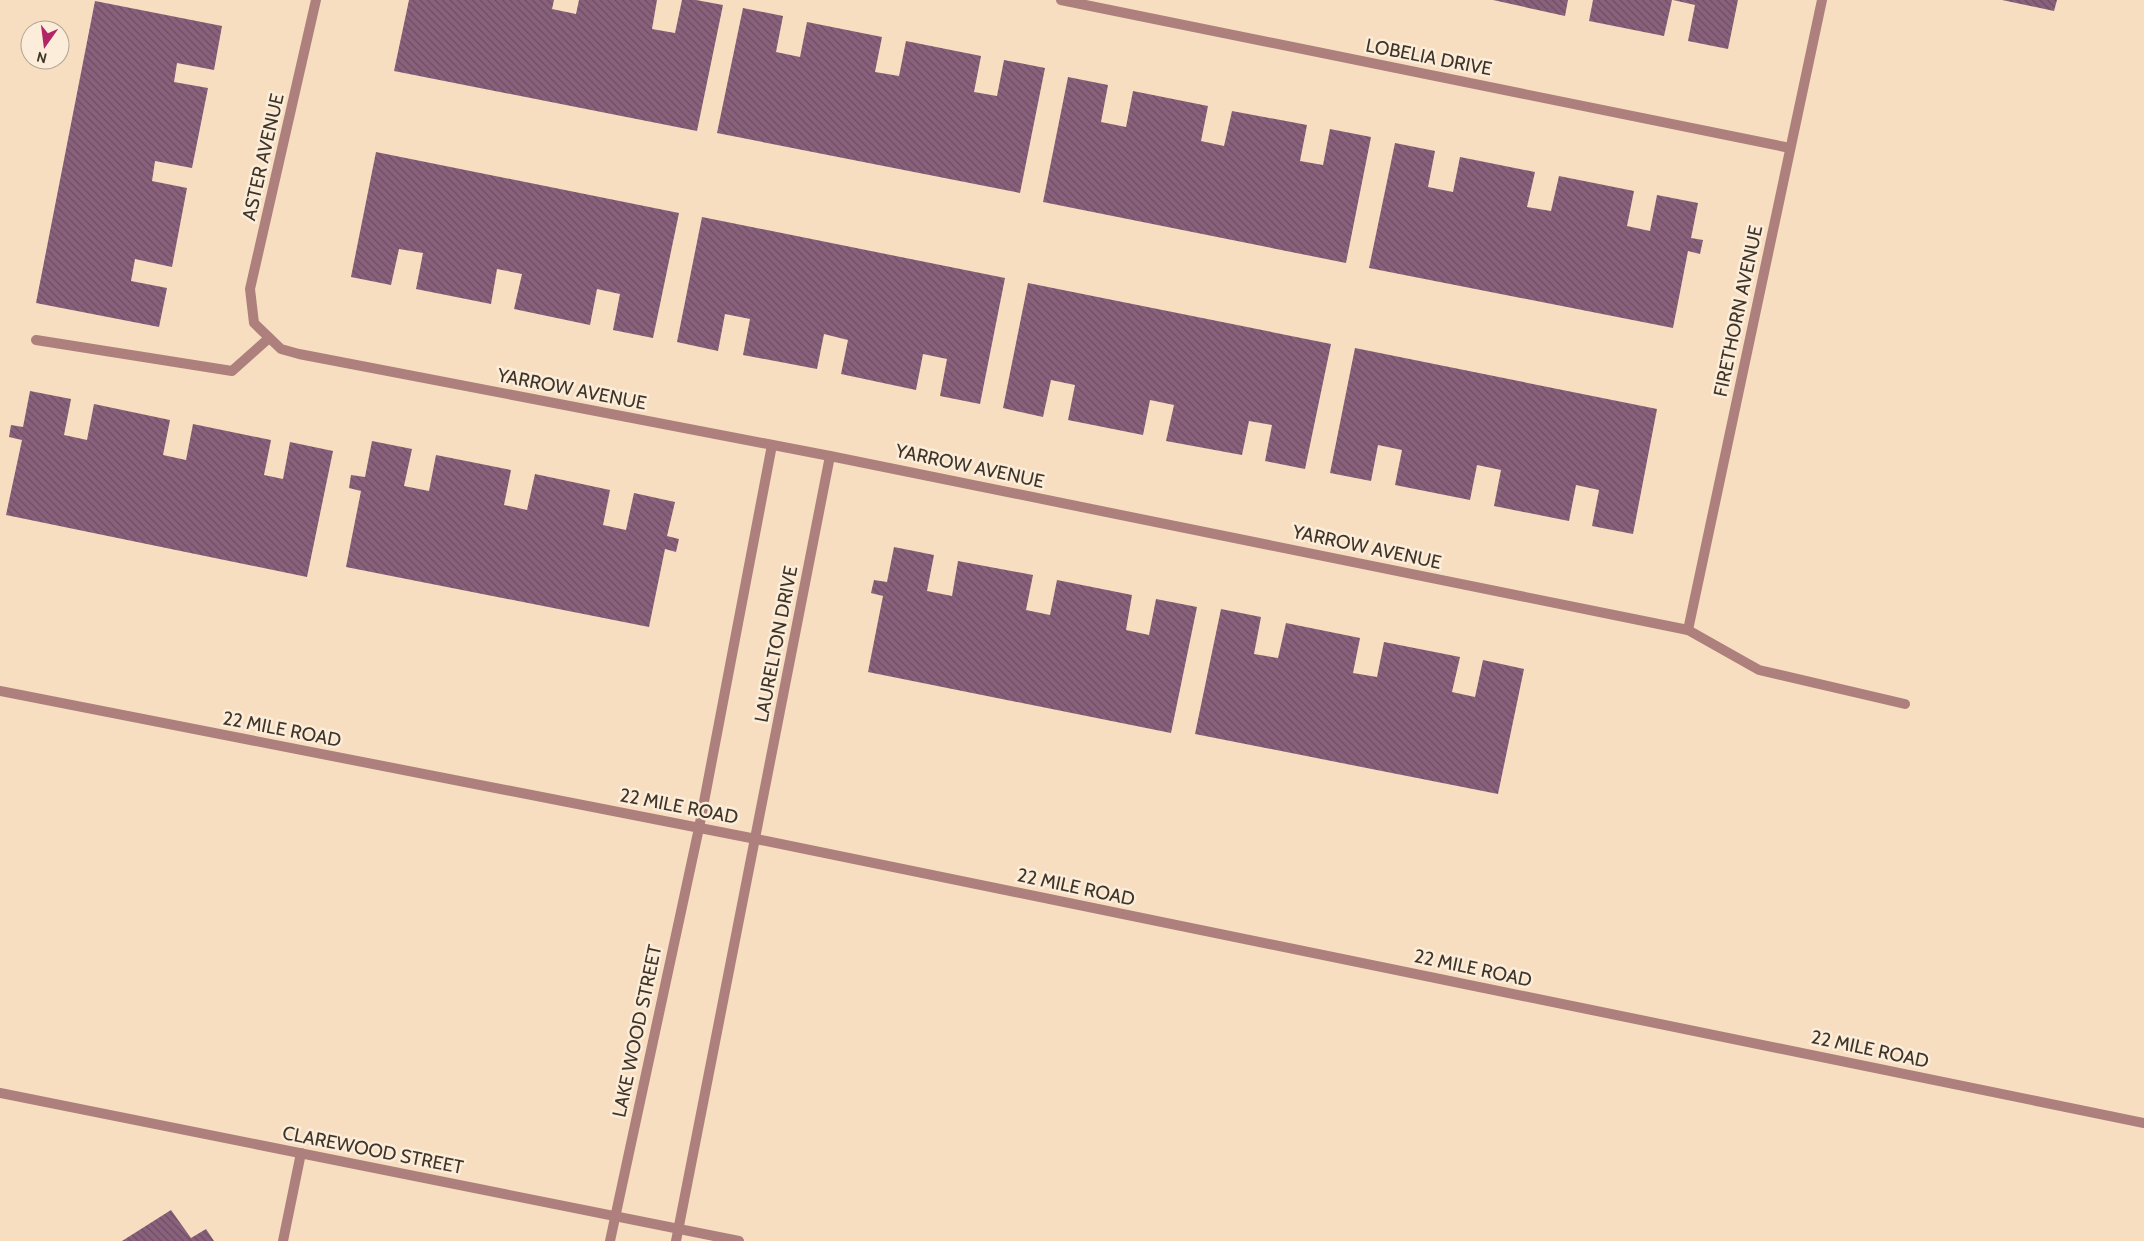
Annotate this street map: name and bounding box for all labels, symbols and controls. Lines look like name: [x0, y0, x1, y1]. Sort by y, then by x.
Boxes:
north arrow: [20, 20, 70, 70]
street label: LOBELIA DRIVE: [1364, 33, 1494, 81]
text: N: [35, 48, 49, 68]
street label: ASTER AVENUE: [237, 91, 289, 223]
street label: FIRETHORN AVENUE: [1709, 223, 1767, 399]
street label: YARROW AVENUE: [494, 363, 649, 415]
street label: YARROW AVENUE: [893, 439, 1046, 493]
street label: YARROW AVENUE: [1290, 520, 1443, 574]
street label: LAURELTON DRIVE: [750, 564, 802, 724]
street label: 22 MILE ROAD: [221, 706, 343, 752]
street label: 22 MILE ROAD: [618, 783, 740, 829]
street label: 22 MILE ROAD: [1015, 863, 1137, 911]
street label: LAKE WOOD STREET: [607, 943, 667, 1119]
street label: 22 MILE ROAD: [1412, 944, 1534, 992]
street label: 22 MILE ROAD: [1809, 1025, 1931, 1073]
street label: CLAREWOOD STREET: [281, 1121, 465, 1179]

